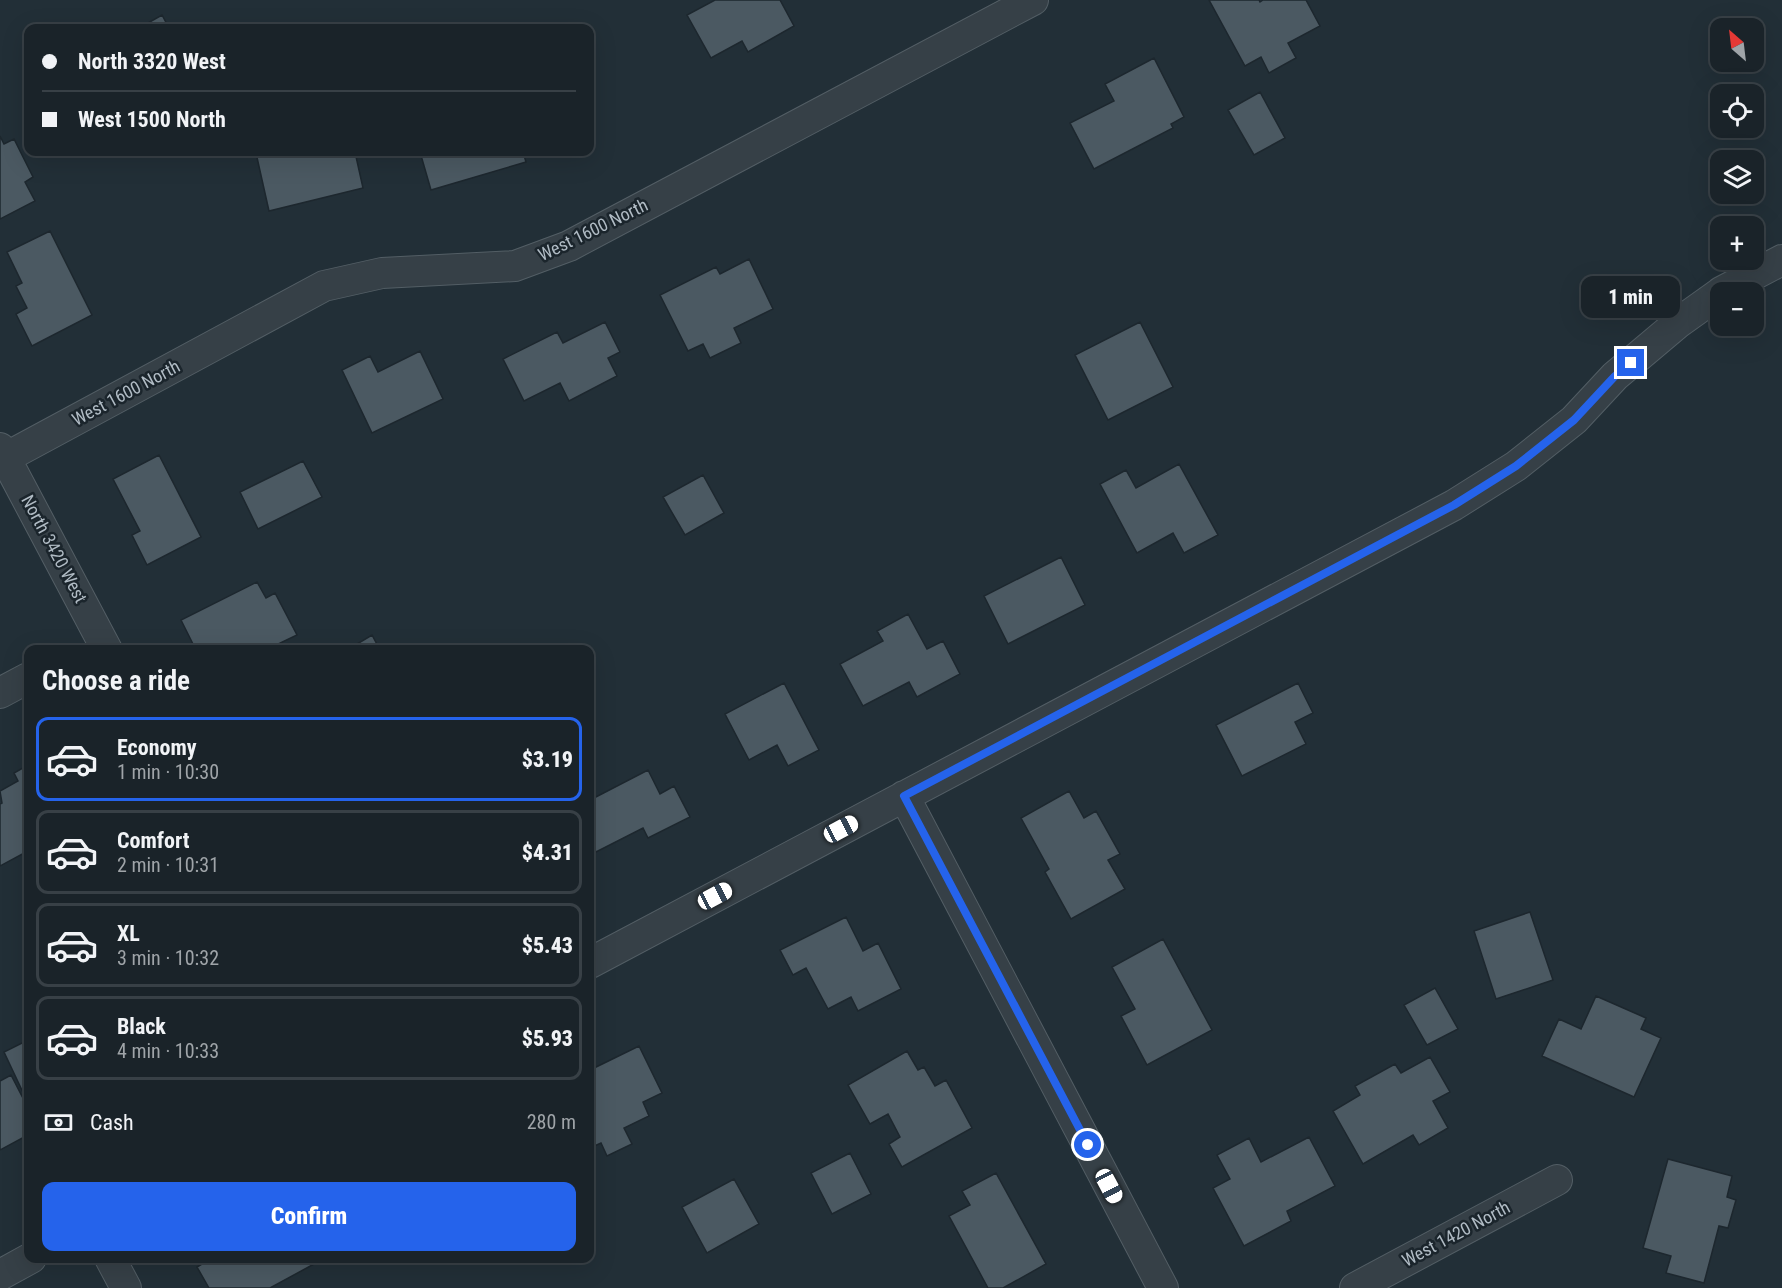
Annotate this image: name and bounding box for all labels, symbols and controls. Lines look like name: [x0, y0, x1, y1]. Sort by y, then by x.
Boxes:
north arrow: [1710, 18, 1764, 72]
map controls: [1710, 18, 1764, 336]
text: North 3320 West: [78, 49, 226, 74]
button: locate: [1710, 84, 1764, 138]
text: West 1500 North: [78, 107, 226, 132]
button: layers: [1710, 150, 1764, 204]
street label: West 1600 North: [535, 194, 651, 265]
button: +: [1710, 216, 1764, 270]
callout: 1 min: [1582, 276, 1680, 318]
button: −: [1710, 282, 1764, 336]
text: 1 min: [1608, 285, 1653, 309]
route end: [1617, 349, 1644, 376]
street label: West 1600 North: [68, 355, 183, 430]
street label: North 3420 West: [17, 491, 92, 606]
text: Choose a ride: [42, 665, 190, 697]
icon: car: [45, 732, 99, 786]
text: Economy: [117, 735, 197, 760]
text: $3.19: [522, 747, 573, 772]
text: 1 min · 10:30: [117, 760, 219, 784]
car: [821, 813, 861, 845]
icon: car: [45, 825, 99, 879]
text: Comfort: [117, 828, 190, 853]
text: $4.31: [522, 840, 573, 865]
text: 2 min · 10:31: [117, 853, 219, 877]
car: [695, 880, 735, 912]
icon: car: [45, 918, 99, 972]
text: XL: [117, 921, 140, 946]
text: $5.43: [522, 933, 573, 958]
text: 3 min · 10:32: [117, 946, 219, 970]
icon: car: [45, 1011, 99, 1065]
text: Black: [117, 1014, 166, 1039]
text: $5.93: [522, 1026, 573, 1051]
text: 4 min · 10:33: [117, 1039, 219, 1063]
icon: cash: [42, 1106, 75, 1139]
text: Cash: [90, 1110, 134, 1135]
text: 280 m: [527, 1110, 576, 1134]
route start: [1074, 1131, 1101, 1158]
car: [1093, 1166, 1125, 1206]
button: Confirm: [42, 1182, 576, 1251]
street label: West 1420 North: [1398, 1196, 1513, 1271]

